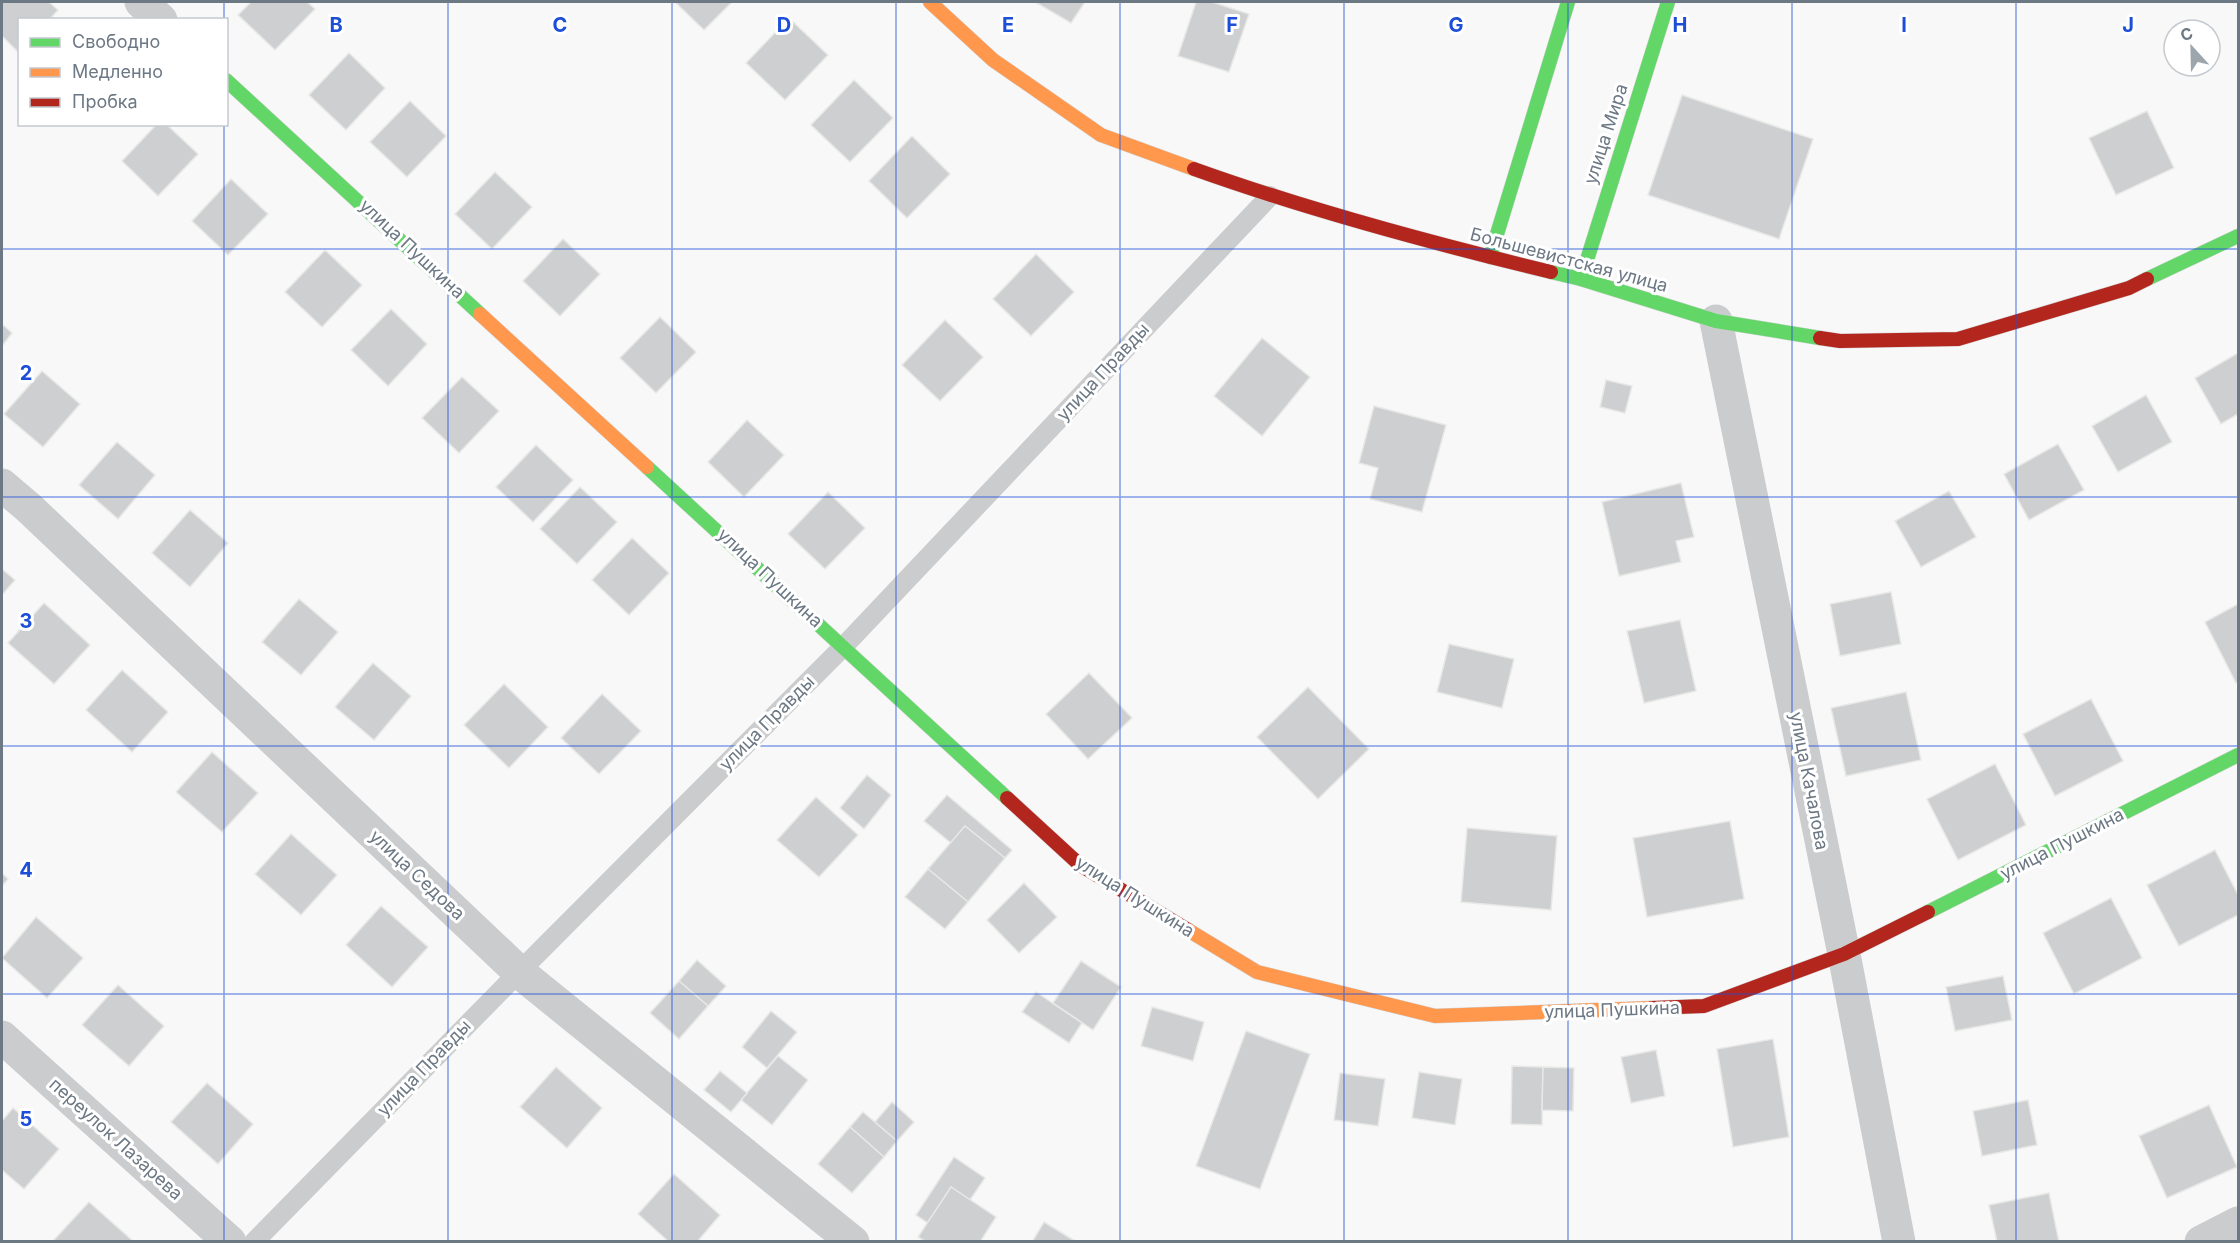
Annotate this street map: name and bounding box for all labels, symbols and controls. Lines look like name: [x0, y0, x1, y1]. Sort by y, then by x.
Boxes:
text: B: [329, 13, 343, 37]
text: C: [553, 13, 567, 37]
text: D: [777, 13, 791, 37]
text: E: [1002, 13, 1014, 37]
text: F: [1226, 13, 1238, 37]
text: G: [1448, 13, 1464, 37]
text: H: [1673, 13, 1687, 37]
text: I: [1901, 13, 1907, 37]
text: J: [2122, 13, 2134, 37]
legend: [18, 18, 228, 126]
north arrow: [2162, 18, 2222, 78]
text: С: [2177, 23, 2196, 46]
text: Свободно: [72, 31, 160, 52]
text: Медленно: [72, 61, 163, 82]
street label: улица Мира: [1579, 81, 1632, 187]
text: Пробка: [72, 91, 138, 112]
street label: улица Пушкина: [356, 195, 469, 303]
street label: Большевистская улица: [1468, 223, 1670, 296]
street label: улица Правды: [1052, 319, 1153, 425]
text: 2: [20, 361, 32, 385]
street label: улица Пушкина: [714, 524, 827, 632]
text: 3: [20, 609, 32, 633]
street label: улица Правды: [715, 671, 818, 774]
street label: улица Качалова: [1786, 710, 1833, 852]
street label: улица Пушкина: [1997, 803, 2127, 884]
street label: улица Седова: [365, 825, 469, 924]
street label: улица Пушкина: [1072, 852, 1198, 941]
text: 4: [19, 858, 33, 882]
street label: улица Пушкина: [1544, 997, 1680, 1022]
street label: улица Правды: [372, 1015, 475, 1120]
street label: переулок Лазарева: [45, 1073, 187, 1204]
text: 5: [20, 1107, 32, 1131]

